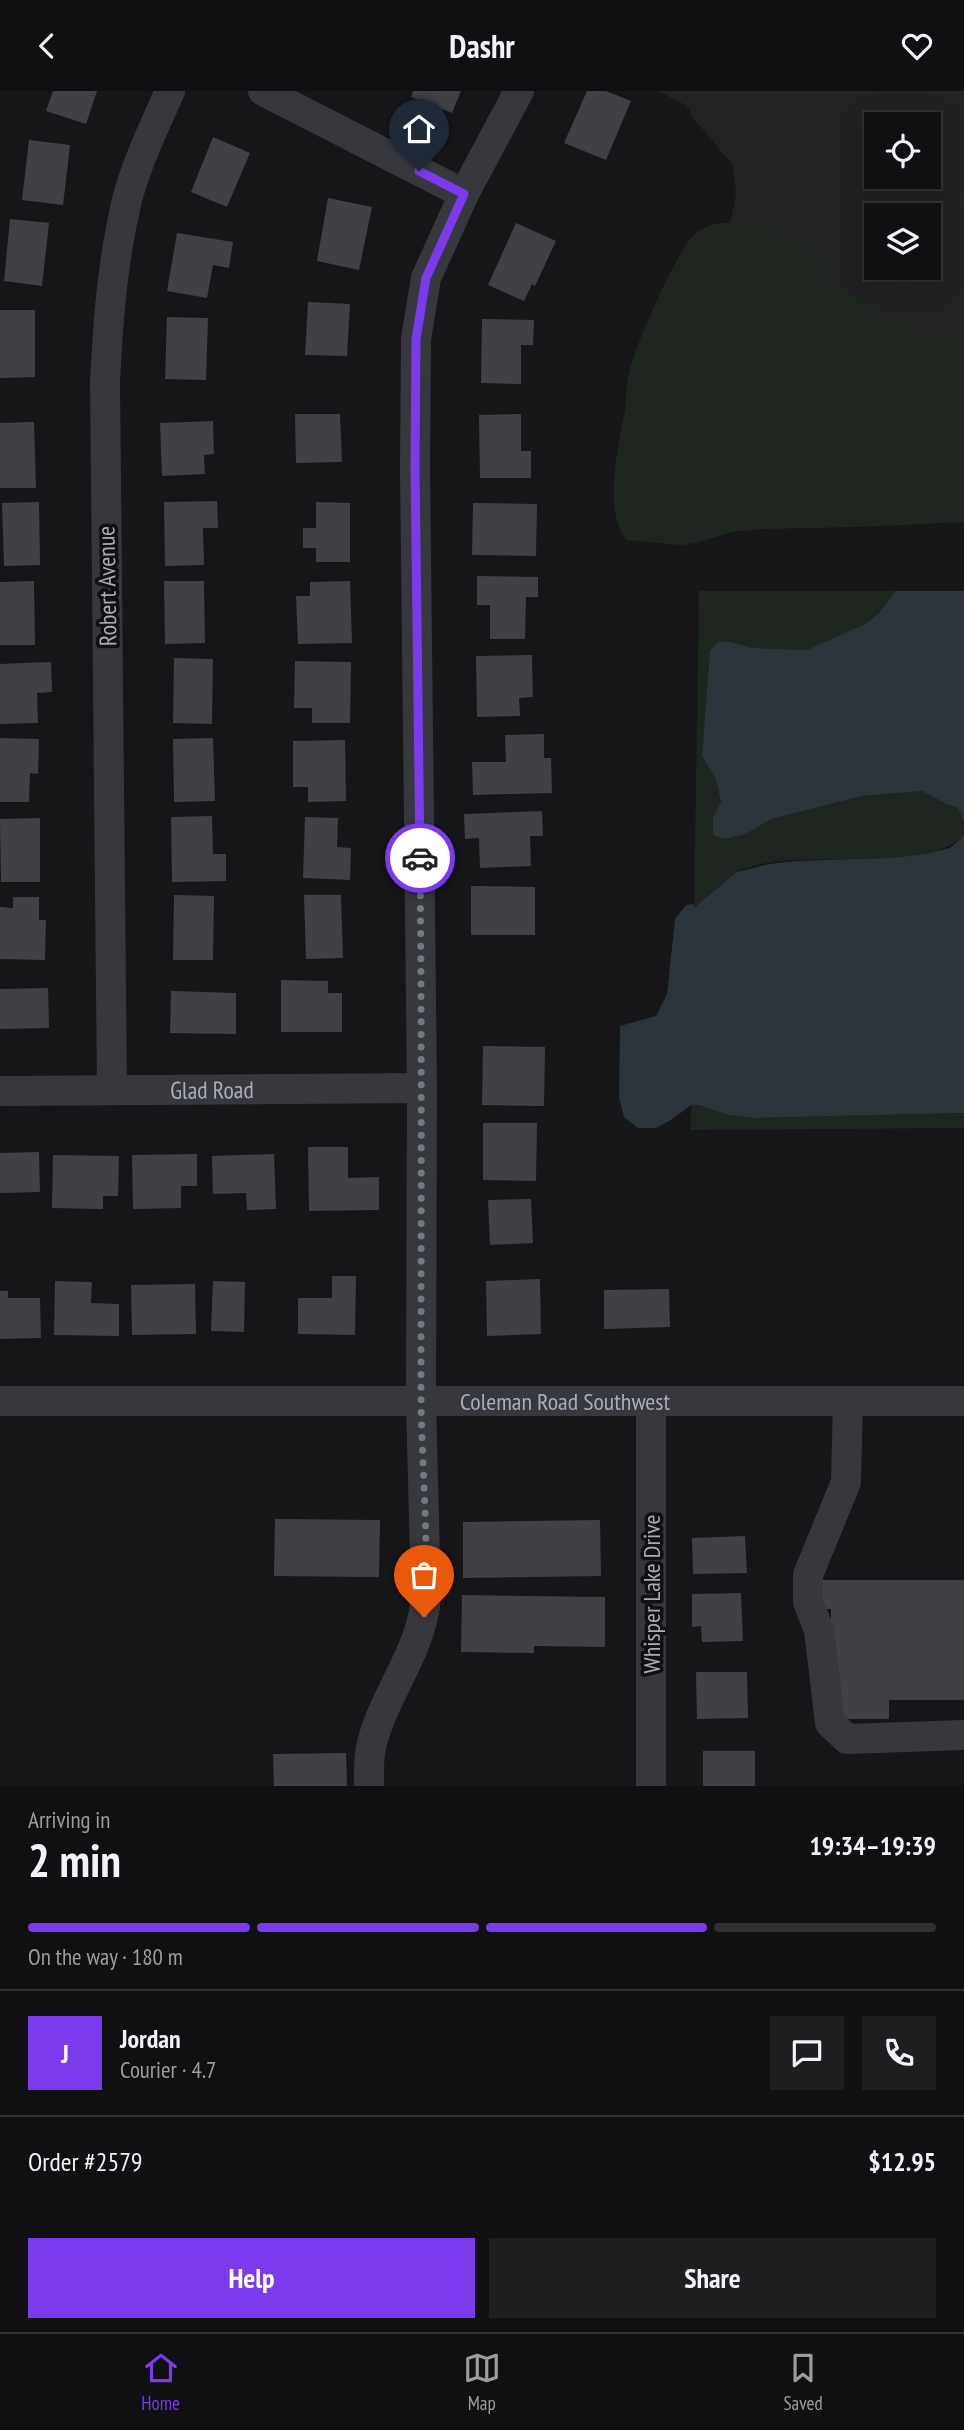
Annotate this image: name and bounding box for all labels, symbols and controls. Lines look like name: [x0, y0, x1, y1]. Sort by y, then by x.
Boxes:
text: Dashr: [449, 25, 515, 67]
icon: back: [28, 27, 66, 65]
icon: heart: [898, 27, 936, 65]
pin: [389, 99, 449, 171]
icon: home: [400, 110, 438, 148]
map controls: [864, 112, 941, 280]
button: locate: [864, 112, 941, 189]
button: layers: [864, 203, 941, 280]
street label: Robert Avenue: [90, 526, 124, 646]
courier: [385, 823, 455, 893]
icon: car: [401, 839, 439, 877]
street label: Glad Road: [170, 1074, 254, 1105]
street label: Coleman Road Southwest: [460, 1386, 670, 1417]
street label: Whisper Lake Drive: [636, 1515, 667, 1673]
pin: [394, 1545, 454, 1617]
icon: bag: [405, 1556, 443, 1594]
text: Arriving in: [28, 1805, 110, 1834]
text: 19:34–19:39: [809, 1829, 936, 1862]
text: 2 min: [28, 1830, 121, 1890]
text: On the way · 180 m: [28, 1942, 183, 1971]
button: chat: [770, 2016, 844, 2090]
button: phone: [862, 2016, 936, 2090]
text: Jordan: [120, 2022, 181, 2055]
text: J: [61, 2037, 69, 2070]
text: Courier · 4.7: [120, 2055, 216, 2084]
text: Order #2579: [28, 2145, 143, 2178]
text: $12.95: [868, 2145, 936, 2178]
button: Help: [28, 2238, 475, 2318]
button: Share: [489, 2238, 936, 2318]
tab: Home: [141, 2349, 180, 2415]
tab: Map: [463, 2349, 501, 2415]
tab: Saved: [783, 2349, 823, 2415]

